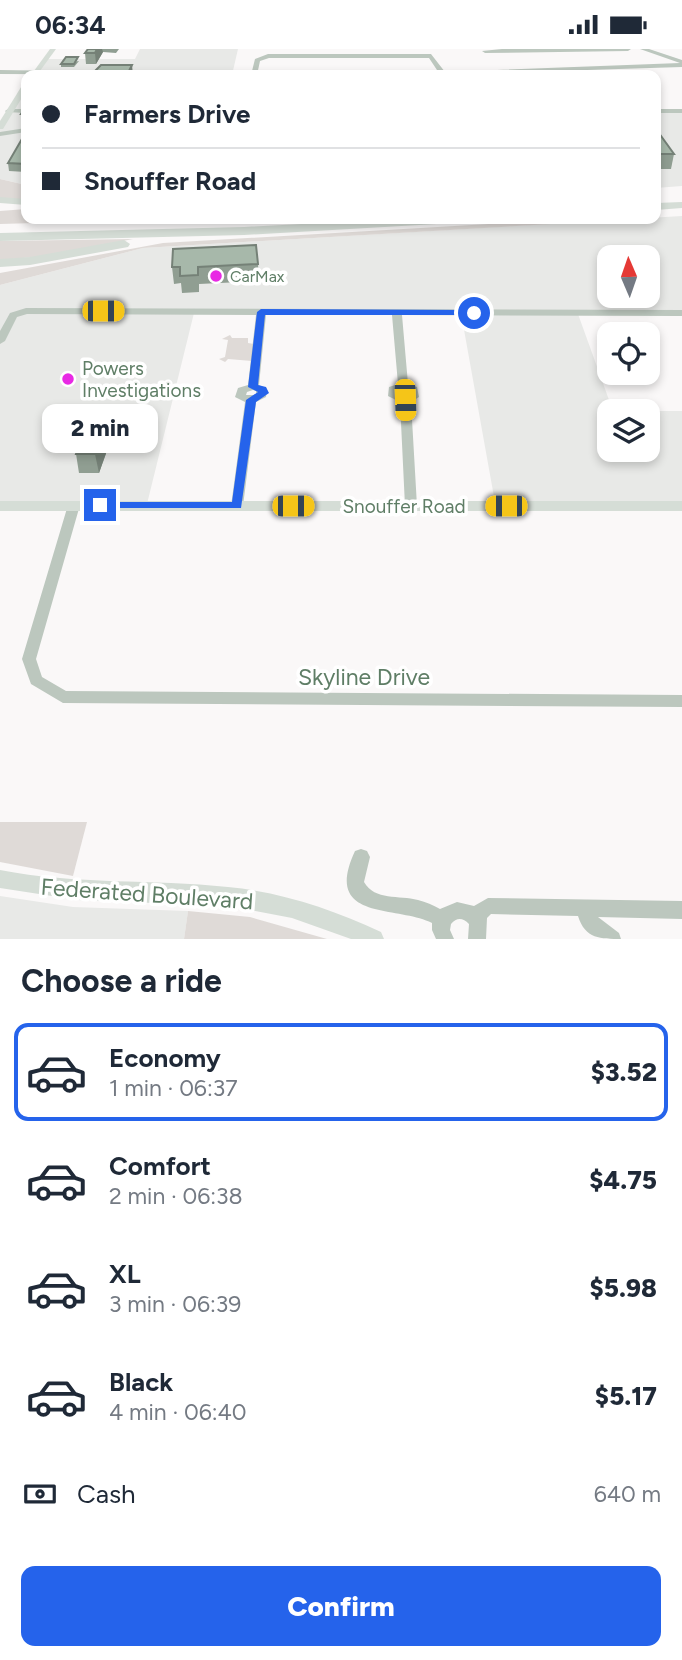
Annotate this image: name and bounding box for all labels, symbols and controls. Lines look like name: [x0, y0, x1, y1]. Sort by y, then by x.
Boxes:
text: 06:34: [35, 9, 106, 41]
text: Farmers Drive: [84, 98, 250, 130]
text: Snouffer Road: [84, 165, 256, 197]
north arrow: [597, 245, 660, 308]
map controls: [597, 245, 660, 462]
place label: CarMax: [230, 267, 285, 286]
marker: CarMax: [208, 268, 224, 284]
route start: [458, 297, 490, 329]
car: [83, 301, 125, 322]
button: locate: [597, 322, 660, 385]
place label: Powers Investigations: [82, 357, 201, 402]
marker: Powers Investigations: [60, 371, 76, 387]
car: [394, 379, 417, 421]
button: layers: [597, 399, 660, 462]
callout: 2 min: [42, 403, 158, 453]
text: 2 min: [71, 414, 129, 442]
route end: [84, 489, 116, 521]
street label: Snouffer Road: [342, 495, 466, 518]
car: [273, 496, 315, 517]
car: [486, 496, 528, 517]
street label: Skyline Drive: [298, 663, 430, 691]
street label: Federated Boulevard: [40, 873, 254, 915]
text: Choose a ride: [21, 962, 222, 1000]
icon: car: [25, 1041, 88, 1104]
text: Economy: [109, 1042, 221, 1074]
text: $3.52: [591, 1056, 657, 1088]
text: 1 min · 06:37: [109, 1074, 238, 1102]
icon: car: [25, 1149, 88, 1212]
text: Comfort: [109, 1150, 211, 1182]
text: $4.75: [589, 1164, 657, 1196]
text: 2 min · 06:38: [109, 1182, 243, 1210]
icon: car: [25, 1257, 88, 1320]
text: XL: [109, 1258, 141, 1290]
text: $5.98: [589, 1272, 657, 1304]
text: 3 min · 06:39: [109, 1290, 241, 1318]
icon: car: [25, 1365, 88, 1428]
text: Black: [109, 1366, 173, 1398]
text: $5.17: [595, 1380, 657, 1412]
text: 4 min · 06:40: [109, 1398, 247, 1426]
icon: cash: [21, 1475, 59, 1513]
text: Cash: [77, 1478, 136, 1510]
text: 640 m: [594, 1480, 661, 1508]
button: Confirm: [21, 1566, 661, 1646]

